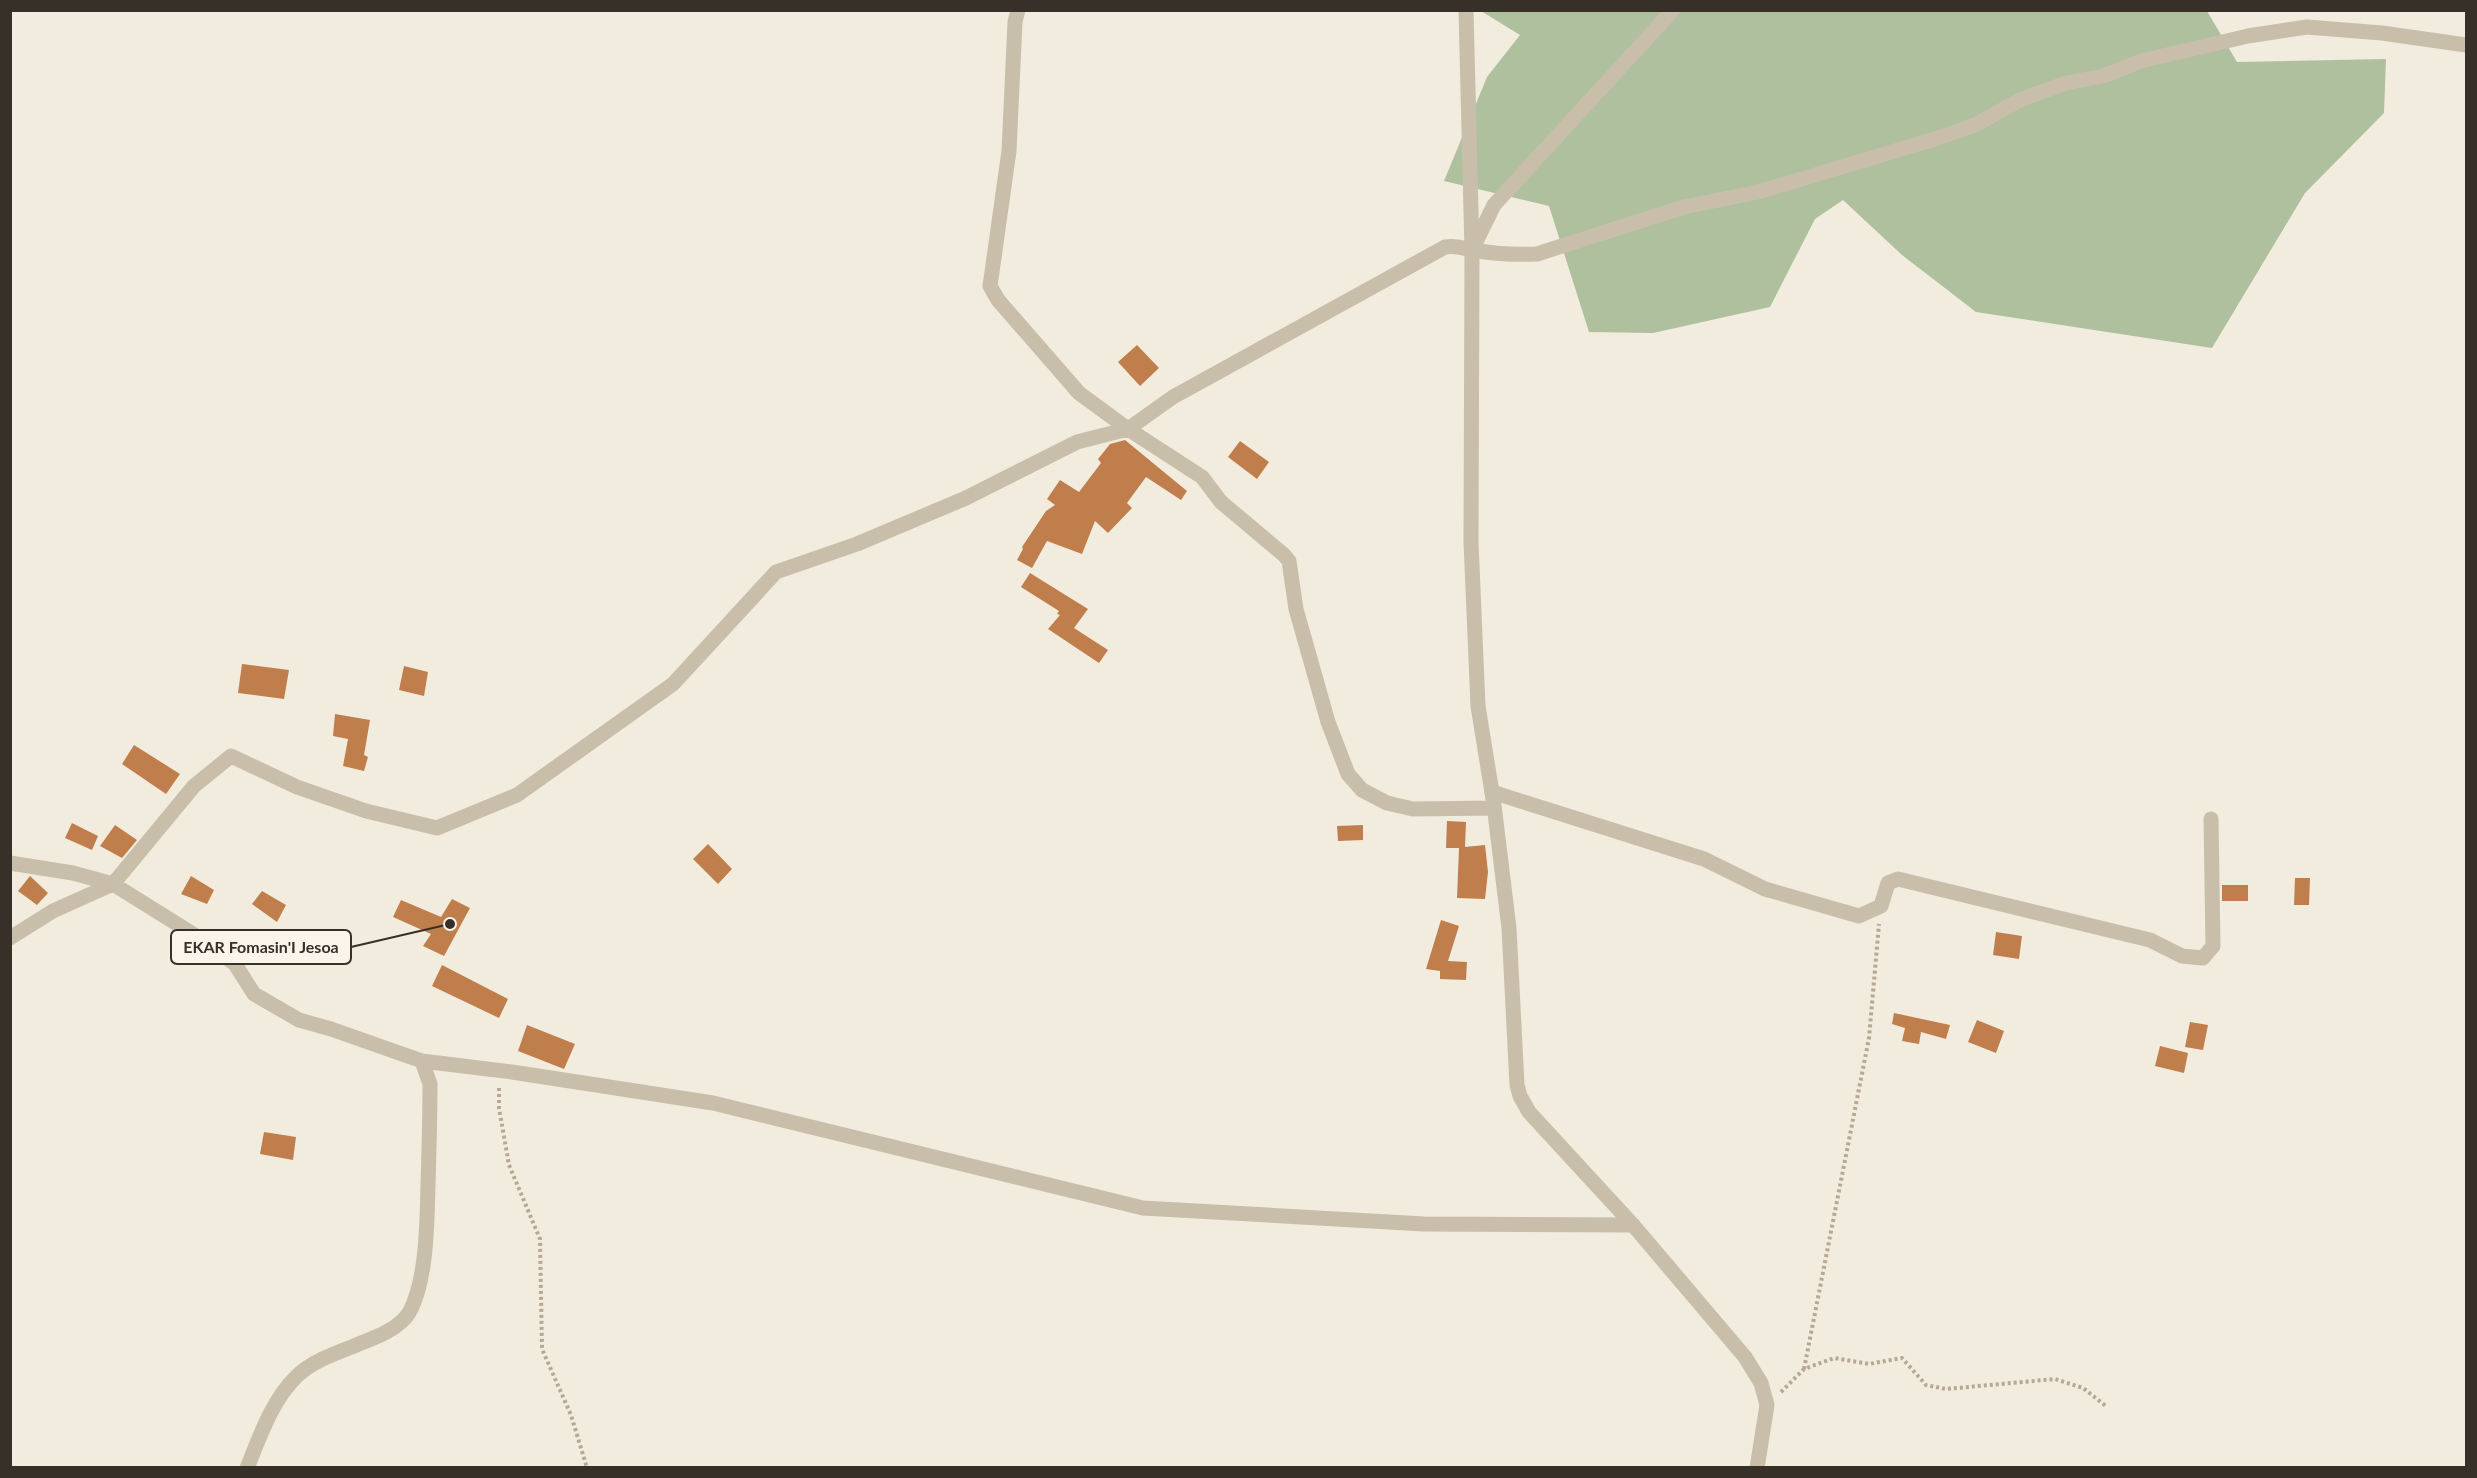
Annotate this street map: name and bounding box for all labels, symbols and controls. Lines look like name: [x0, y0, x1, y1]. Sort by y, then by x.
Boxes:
callout: EKAR Fomasin'I Jesoa: [171, 930, 351, 964]
text: EKAR Fomasin'I Jesoa: [183, 937, 339, 956]

